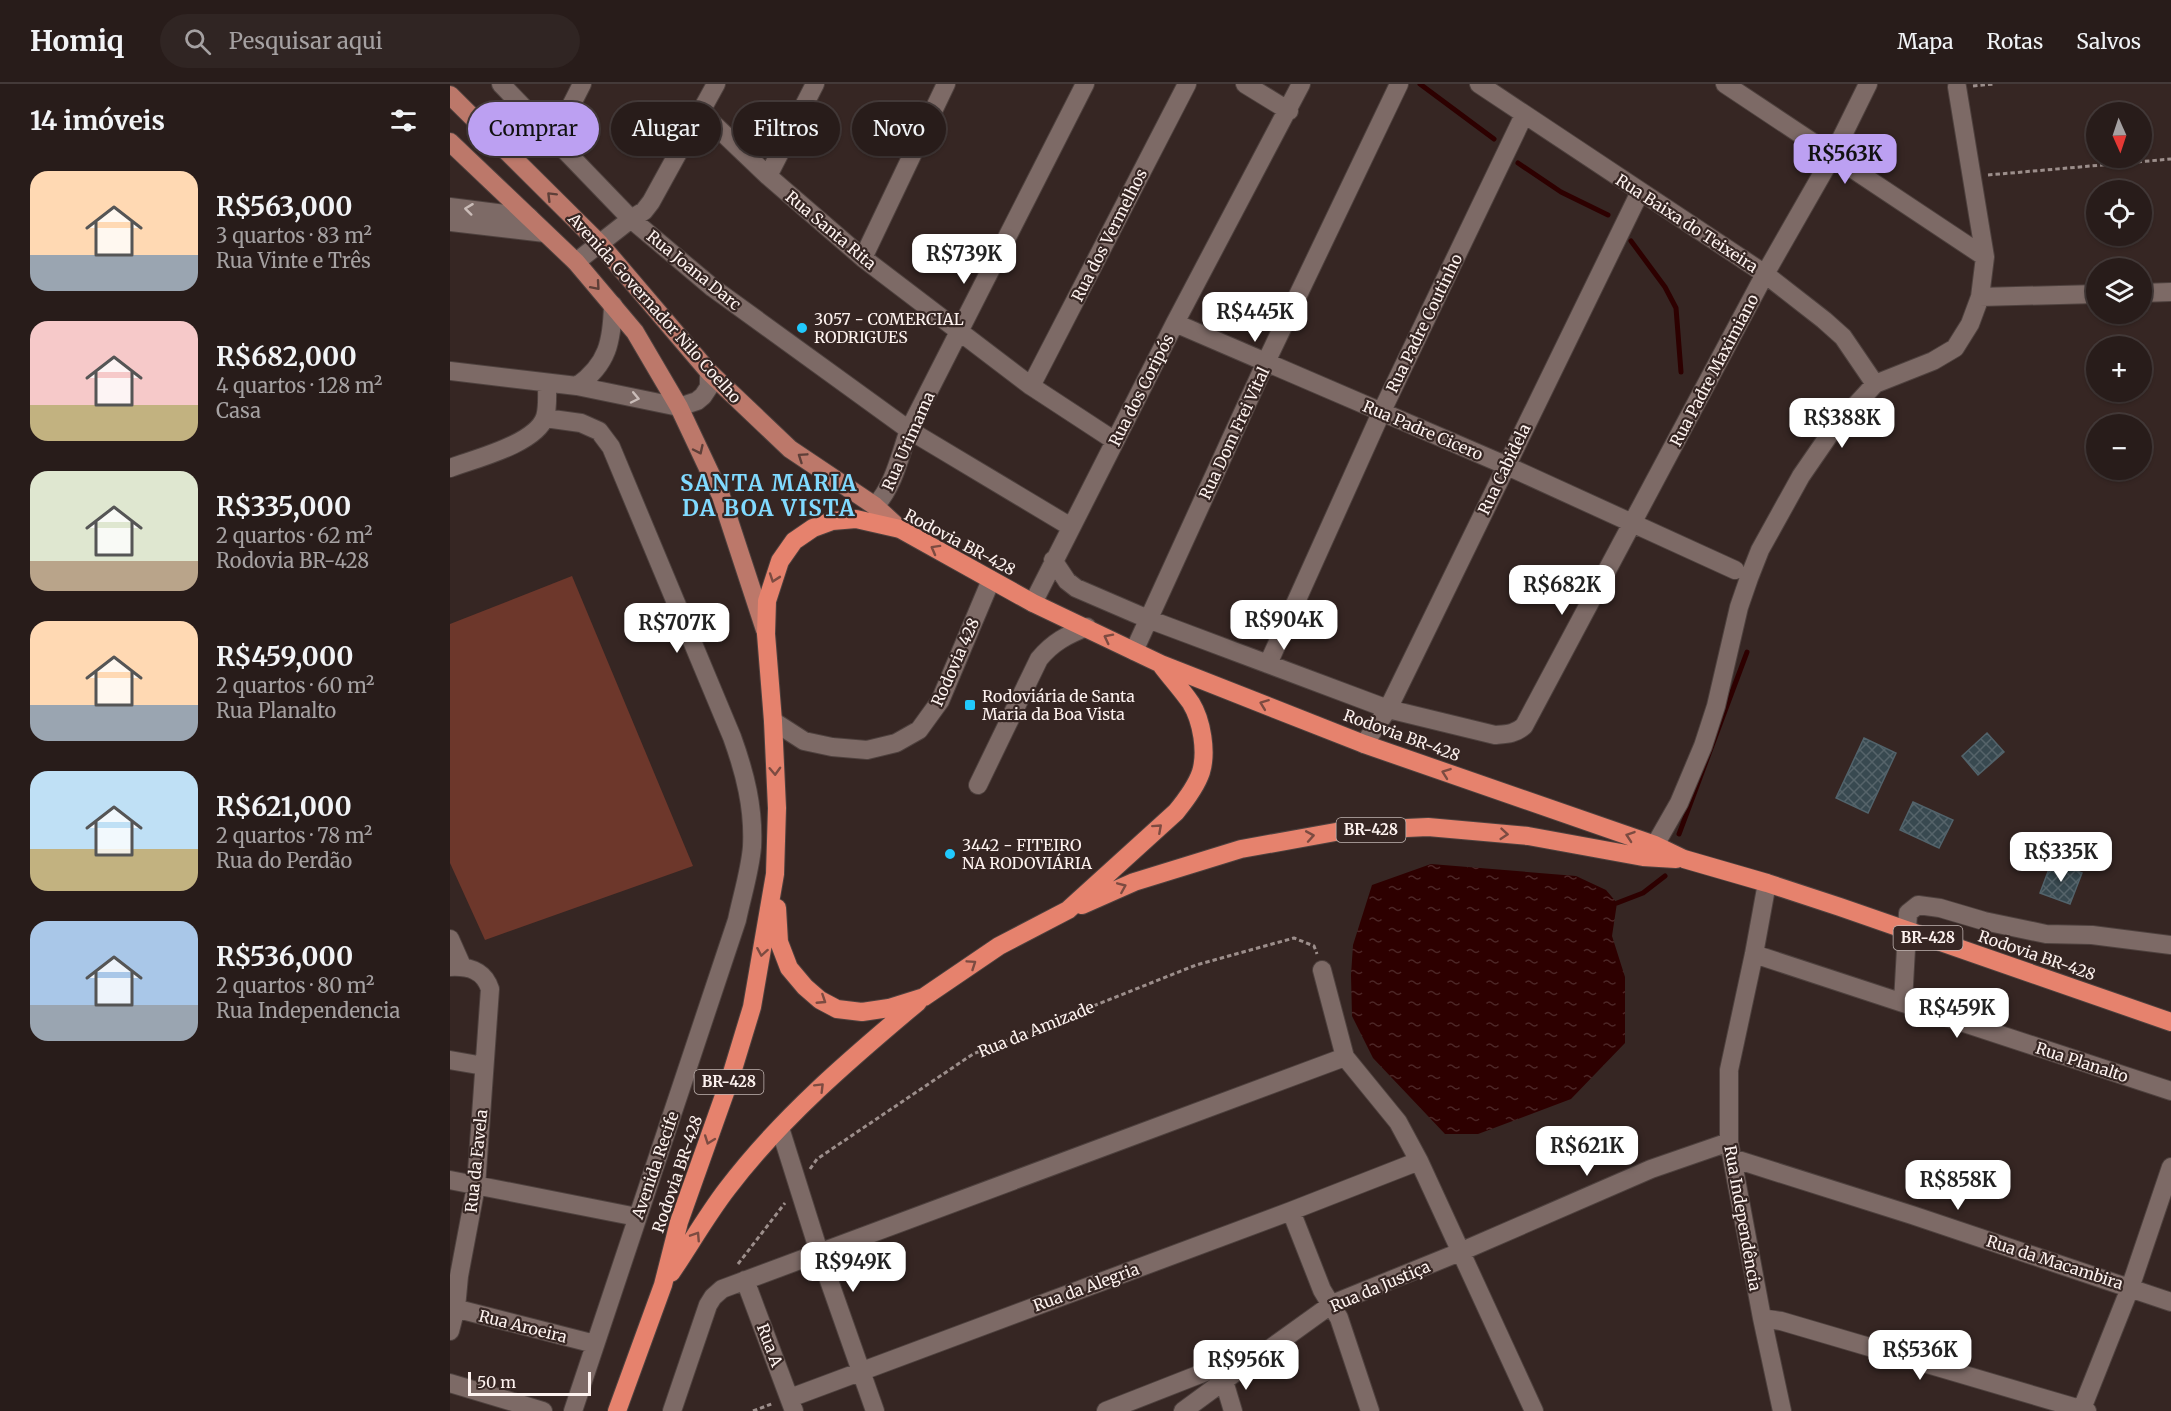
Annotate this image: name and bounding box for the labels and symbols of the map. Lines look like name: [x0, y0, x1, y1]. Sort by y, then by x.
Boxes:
north arrow: [2086, 102, 2152, 168]
pin: R$563K: [1796, 134, 1894, 185]
street label: Rua dos Vermelhos: [1067, 165, 1151, 305]
street label: Rua Baixa do Teixeira: [1612, 170, 1762, 277]
street label: Rua Santa Rita: [782, 186, 881, 274]
one-way arrow: [548, 192, 559, 203]
one-way arrow: [464, 203, 473, 216]
street label: Avenida Governador Nilo Coelho: [564, 208, 746, 407]
street label: Rua Joana Darc: [643, 226, 745, 314]
pin: R$739K: [915, 234, 1013, 285]
street label: Rua Padre Coutinho: [1382, 250, 1466, 396]
one-way arrow: [589, 279, 600, 290]
street label: Rua Padre Maximiano: [1665, 290, 1763, 450]
pin: R$445K: [1206, 292, 1304, 343]
place label: 3057 - COMERCIAL RODRIGUES: [814, 309, 964, 347]
marker: 3057 - COMERCIAL RODRIGUES: [795, 321, 809, 335]
street label: Rua dos Coripós: [1104, 330, 1178, 449]
street label: Rua Dom Frei Vital: [1195, 364, 1273, 502]
street label: Rua Urimama: [877, 388, 939, 494]
one-way arrow: [629, 391, 639, 404]
street label: Rua Padre Cicero: [1360, 396, 1486, 464]
pin: R$388K: [1793, 398, 1891, 449]
street label: Rua Cabidela: [1473, 420, 1535, 518]
one-way arrow: [692, 444, 704, 455]
one-way arrow: [798, 453, 808, 465]
district label: SANTA MARIA DA BOA VISTA: [680, 469, 858, 522]
street label: Rodovia BR-428: [901, 504, 1019, 580]
one-way arrow: [931, 545, 941, 556]
pin: R$682K: [1513, 565, 1611, 616]
one-way arrow: [768, 572, 781, 582]
pin: R$904K: [1235, 600, 1333, 651]
pin: R$707K: [628, 603, 726, 654]
street label: Rodovia 428: [927, 615, 983, 709]
one-way arrow: [1104, 634, 1115, 646]
place label: Rodoviária de Santa Maria da Boa Vista: [982, 686, 1135, 724]
marker: Rodoviária de Santa Maria da Boa Vista: [963, 698, 977, 712]
one-way arrow: [1259, 699, 1270, 711]
street label: Rodovia BR-428: [1341, 705, 1463, 765]
one-way arrow: [769, 767, 782, 776]
one-way arrow: [1441, 767, 1452, 780]
road number: BR-428: [1336, 818, 1406, 842]
one-way arrow: [1152, 824, 1162, 835]
one-way arrow: [1500, 827, 1509, 840]
one-way arrow: [1306, 831, 1315, 843]
one-way arrow: [1626, 831, 1636, 844]
pin: R$335K: [2012, 832, 2110, 883]
place label: 3442 - FITEIRO NA RODOVIÁRIA: [962, 835, 1093, 873]
marker: 3442 - FITEIRO NA RODOVIÁRIA: [943, 847, 957, 861]
one-way arrow: [1116, 883, 1127, 895]
road number: BR-428: [1894, 926, 1962, 950]
street label: Rodovia BR-428: [1976, 926, 2098, 984]
one-way arrow: [756, 947, 769, 957]
one-way arrow: [965, 960, 976, 971]
pin: R$459K: [1908, 988, 2006, 1039]
one-way arrow: [816, 993, 827, 1004]
street label: Rua da Amizade: [975, 997, 1097, 1061]
street label: Rua Planalto: [2033, 1038, 2131, 1086]
road number: BR-428: [694, 1070, 764, 1094]
one-way arrow: [813, 1084, 824, 1095]
street label: Rua da Favela: [461, 1108, 491, 1214]
street label: Avenida Recife: [627, 1109, 683, 1222]
street label: Rodovia BR-428: [648, 1113, 706, 1235]
pin: R$621K: [1538, 1126, 1636, 1177]
one-way arrow: [703, 1134, 716, 1144]
street label: Rua Independência: [1720, 1144, 1766, 1293]
pin: R$858K: [1909, 1160, 2007, 1211]
street label: Rua da Macambira: [1984, 1230, 2126, 1294]
one-way arrow: [688, 1232, 699, 1243]
pin: R$949K: [804, 1242, 902, 1293]
street label: Rua da Justiça: [1327, 1256, 1433, 1316]
street label: Rua da Alegria: [1030, 1258, 1142, 1315]
street label: Rua Aroeira: [477, 1305, 570, 1347]
street label: Rua A: [753, 1321, 788, 1370]
pin: R$536K: [1871, 1330, 1969, 1381]
pin: R$956K: [1197, 1340, 1295, 1391]
scale bar: [468, 1369, 591, 1396]

